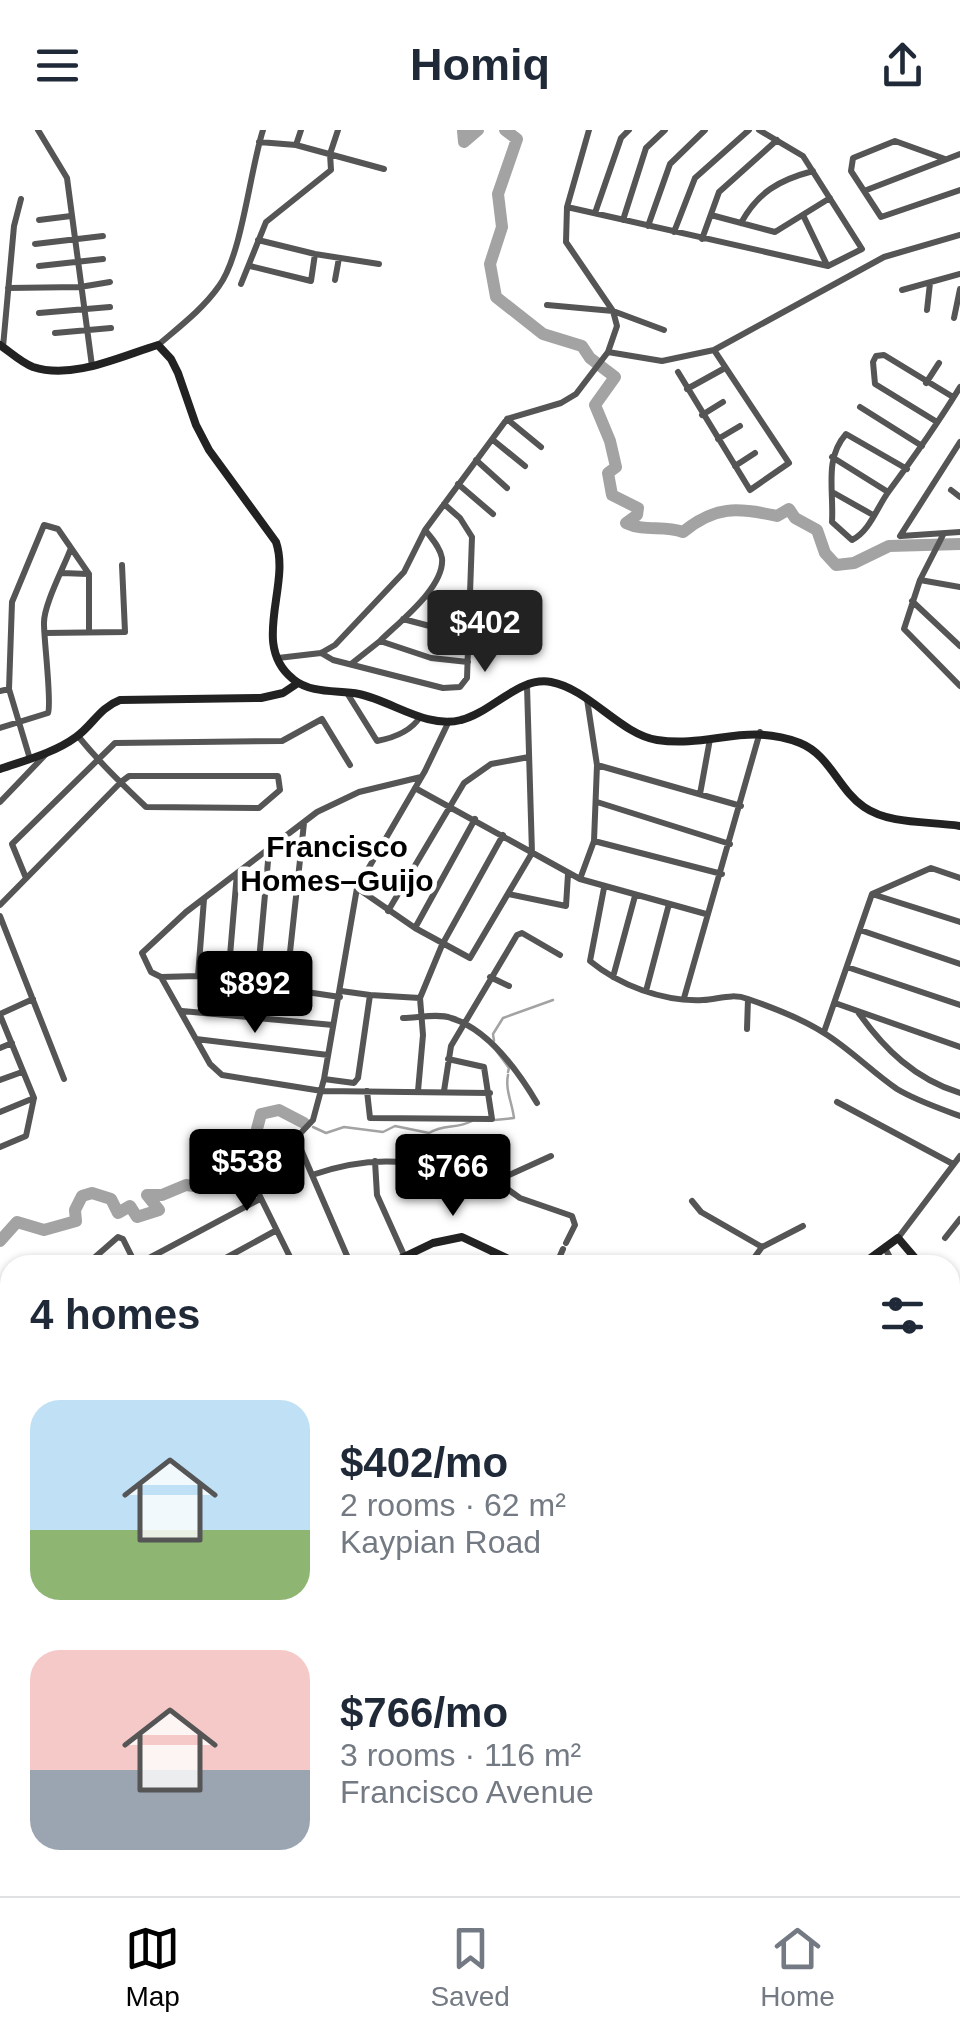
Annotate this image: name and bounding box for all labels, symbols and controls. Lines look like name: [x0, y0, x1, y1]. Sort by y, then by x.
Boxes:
icon: menu: [30, 38, 85, 93]
icon: share: [875, 38, 930, 93]
text: Homiq: [410, 39, 550, 90]
pin: $402: [426, 590, 544, 675]
text: $402: [449, 604, 521, 640]
district label: Francisco Homes–Guijo: [240, 830, 434, 897]
pin: $892: [196, 951, 314, 1036]
text: $892: [219, 965, 291, 1001]
pin: $538: [188, 1129, 306, 1214]
pin: $766: [394, 1134, 512, 1219]
text: $538: [211, 1143, 283, 1179]
text: $766: [417, 1148, 489, 1184]
icon: filters: [875, 1288, 930, 1343]
text: 4 homes: [30, 1291, 200, 1338]
text: $402/mo: [340, 1439, 508, 1486]
icon: home: [110, 1440, 230, 1560]
text: 2 rooms · 62 m²: [340, 1487, 566, 1523]
text: Kaypian Road: [340, 1524, 541, 1560]
text: $766/mo: [340, 1689, 508, 1736]
icon: home: [110, 1690, 230, 1810]
text: 3 rooms · 116 m²: [340, 1737, 581, 1773]
text: Francisco Avenue: [340, 1774, 594, 1810]
tab: Map: [125, 1921, 180, 2013]
tab: Saved: [430, 1921, 510, 2013]
tab: Home: [760, 1921, 835, 2013]

